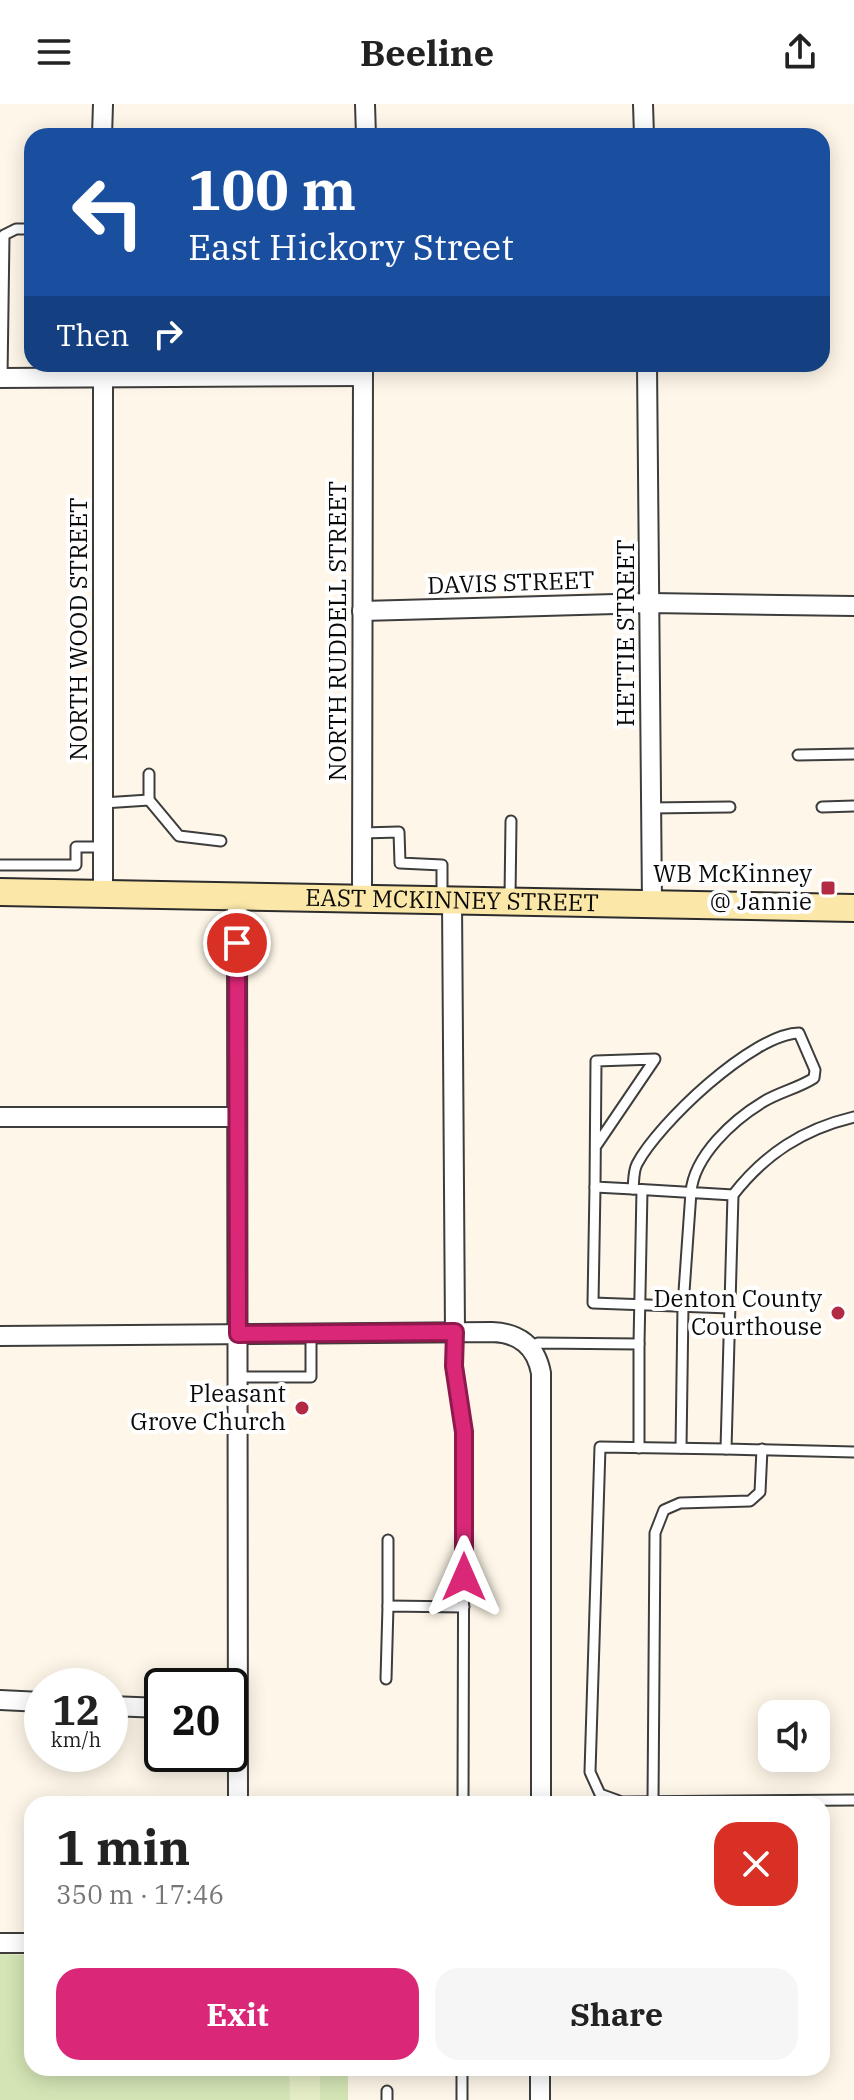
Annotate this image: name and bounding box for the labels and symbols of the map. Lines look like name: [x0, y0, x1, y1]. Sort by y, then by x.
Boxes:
street label: NORTH RUDDELL STREET: [321, 481, 353, 781]
street label: NORTH WOOD STREET: [62, 497, 94, 761]
street label: HETTIE STREET: [609, 539, 641, 727]
street label: DAVIS STREET: [427, 563, 595, 601]
place label: WB McKinney @ Jannie: [653, 857, 812, 917]
marker: WB McKinney @ Jannie: [819, 879, 837, 897]
street label: EAST MCKINNEY STREET: [305, 881, 599, 918]
pin: [203, 909, 271, 977]
place label: Denton County Courthouse: [654, 1282, 822, 1342]
marker: Denton County Courthouse: [829, 1304, 847, 1322]
place label: Pleasant Grove Church: [130, 1377, 286, 1437]
marker: Pleasant Grove Church: [293, 1399, 311, 1417]
position arrow: [422, 1535, 506, 1619]
speed limit sign: 20: [144, 1668, 248, 1772]

